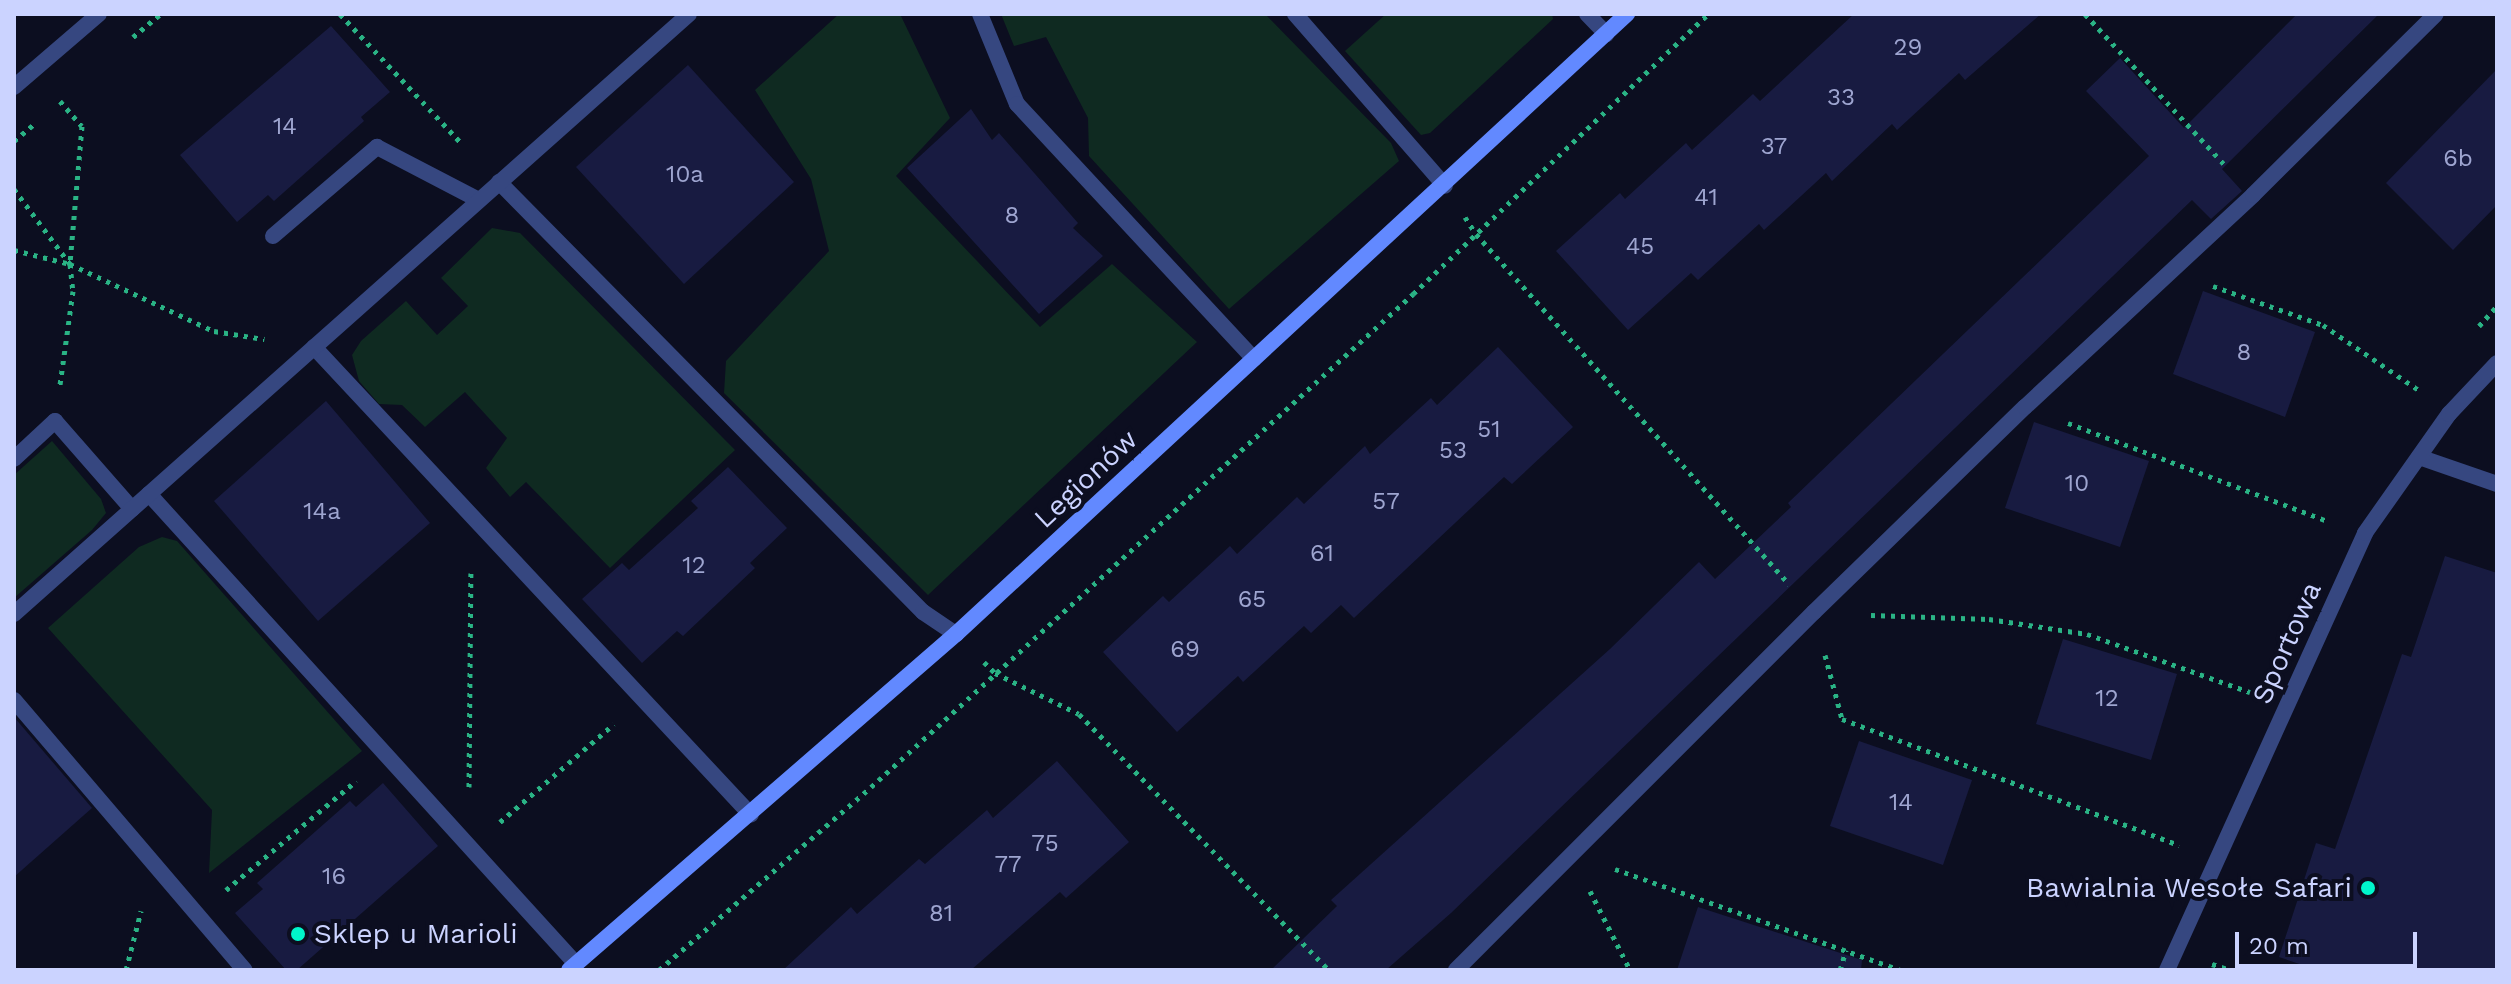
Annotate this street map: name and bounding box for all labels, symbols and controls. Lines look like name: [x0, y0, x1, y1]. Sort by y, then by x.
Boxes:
house number: 29: [1894, 34, 1922, 62]
house number: 33: [1827, 84, 1855, 112]
house number: 14: [273, 113, 297, 141]
house number: 37: [1761, 133, 1787, 161]
house number: 6b: [2443, 145, 2473, 173]
house number: 10a: [666, 161, 704, 189]
house number: 41: [1694, 184, 1718, 212]
house number: 8: [1005, 202, 1019, 230]
house number: 45: [1626, 233, 1654, 261]
house number: 8: [2237, 339, 2251, 367]
house number: 51: [1477, 416, 1501, 444]
street label: Legionów: [1027, 423, 1145, 535]
house number: 53: [1439, 437, 1467, 465]
house number: 10: [2065, 470, 2089, 498]
house number: 57: [1372, 488, 1400, 516]
house number: 14a: [303, 498, 341, 526]
house number: 61: [1310, 540, 1334, 568]
house number: 12: [682, 552, 706, 580]
street label: Sportowa: [2245, 577, 2329, 709]
house number: 65: [1238, 586, 1266, 614]
house number: 69: [1170, 636, 1200, 664]
house number: 12: [2095, 685, 2119, 713]
house number: 14: [1889, 789, 1913, 817]
house number: 75: [1031, 830, 1059, 858]
house number: 77: [995, 851, 1021, 879]
house number: 16: [322, 863, 346, 891]
place label: Bawialnia Wesołe Safari: [2025, 871, 2352, 905]
marker: Bawialnia Wesołe Safari: [2359, 879, 2377, 897]
house number: 81: [929, 900, 953, 928]
scale bar: [2239, 916, 2421, 966]
place label: Sklep u Marioli: [314, 917, 518, 951]
marker: Sklep u Marioli: [289, 925, 307, 943]
text: 20 m: [2249, 932, 2309, 960]

